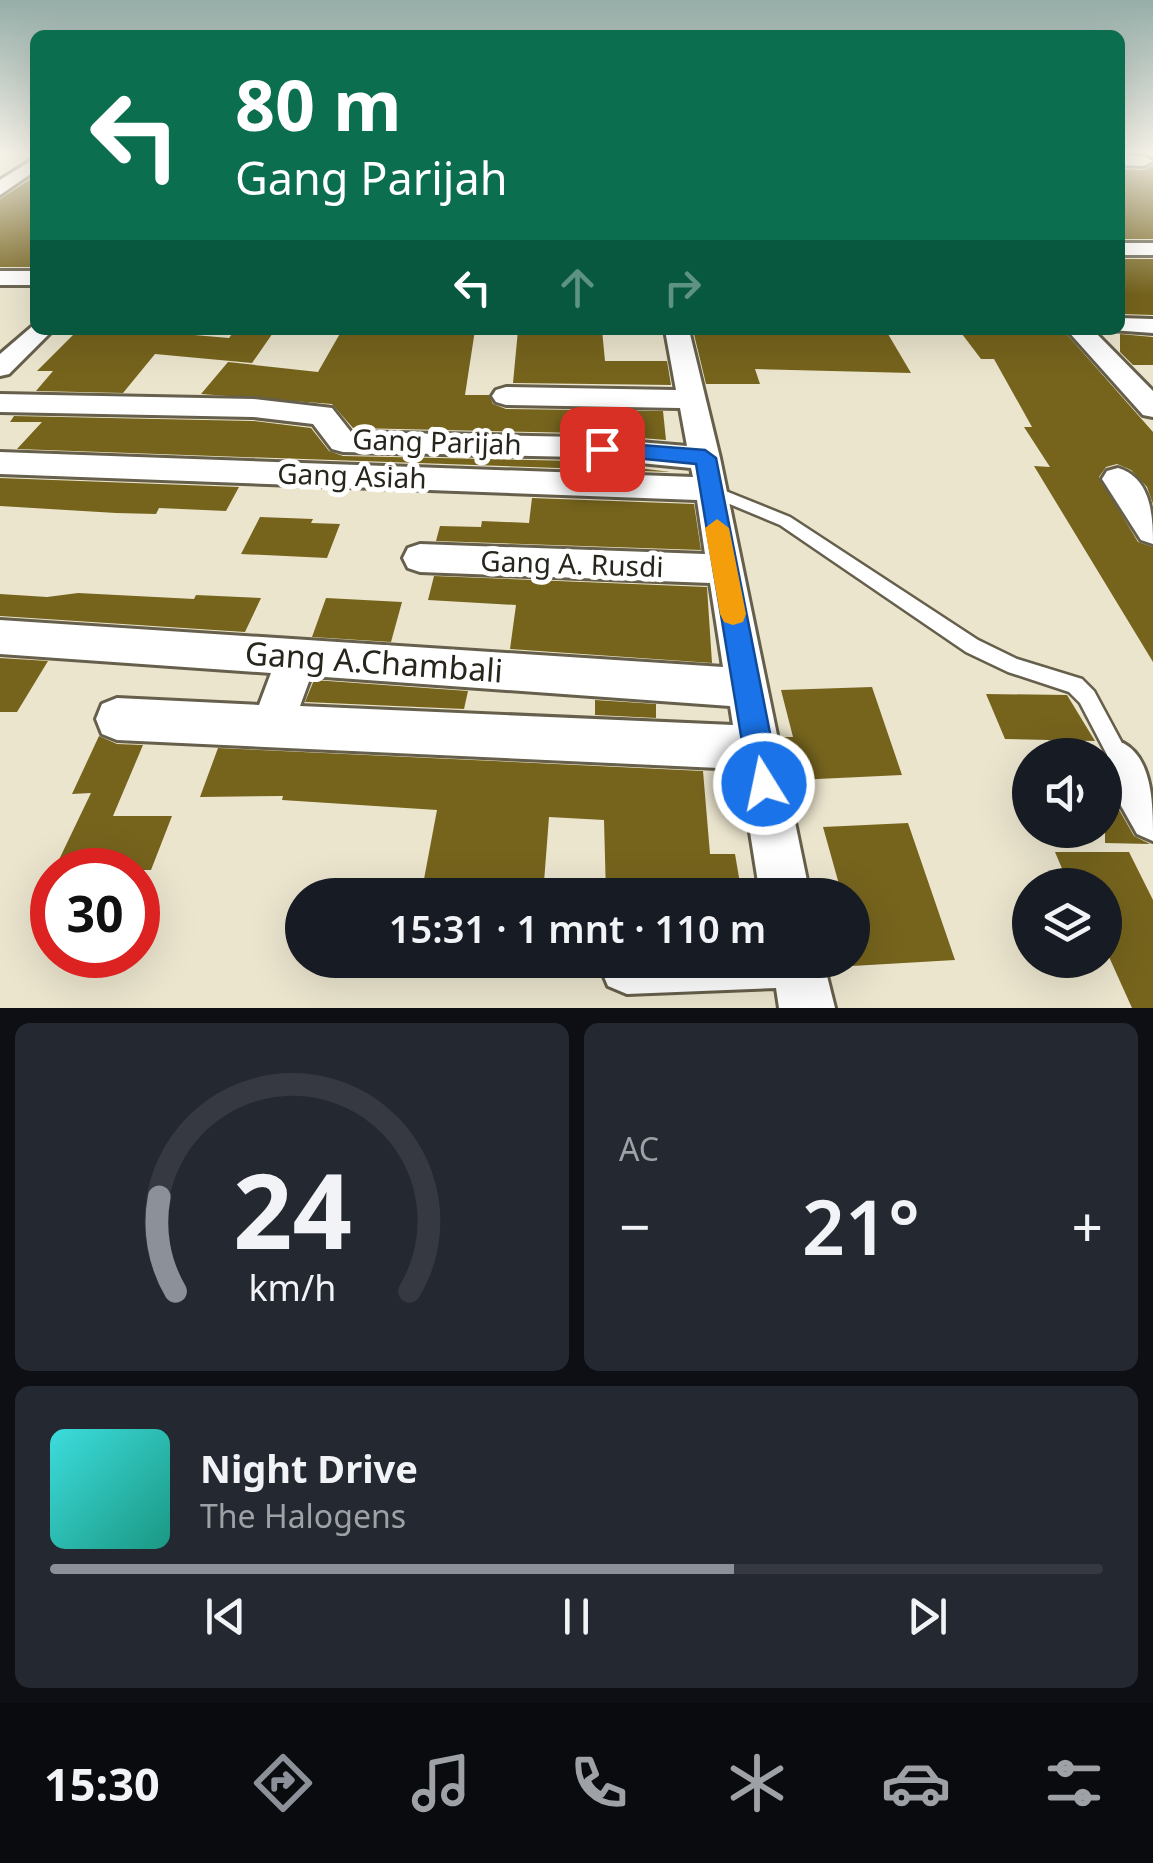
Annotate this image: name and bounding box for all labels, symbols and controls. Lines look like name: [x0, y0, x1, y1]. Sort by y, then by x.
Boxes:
text: 80 m: [235, 56, 402, 152]
icon: left: [70, 70, 200, 200]
text: Gang Parijah: [235, 147, 508, 208]
icon: left: [445, 260, 500, 315]
icon: ahead: [550, 260, 605, 315]
icon: right: [655, 260, 710, 315]
pin: [560, 407, 645, 492]
street label: Gang Parijah: [352, 419, 522, 463]
icon: arrive: [575, 422, 630, 477]
street label: Gang Asiah: [277, 453, 427, 497]
street label: Gang A. Rusdi: [480, 541, 664, 585]
street label: Gang A.Chambali: [244, 631, 504, 691]
position arrow: [712, 732, 816, 836]
map controls: [1012, 738, 1122, 978]
button: sound: [1012, 738, 1122, 848]
speed limit sign: 30: [30, 848, 160, 978]
button: layers: [1012, 868, 1122, 978]
text: 15:31 · 1 mnt · 110 m: [389, 902, 766, 954]
text: AC: [619, 1127, 659, 1170]
text: 24: [233, 1138, 351, 1279]
text: 21°: [802, 1175, 920, 1277]
text: −: [619, 1188, 650, 1263]
text: +: [1072, 1188, 1103, 1263]
text: km/h: [248, 1263, 336, 1311]
text: Night Drive: [200, 1442, 418, 1494]
text: The Halogens: [200, 1494, 406, 1537]
icon: previous: [198, 1589, 253, 1644]
icon: pause: [549, 1589, 604, 1644]
icon: next: [900, 1589, 955, 1644]
icon: directions: [248, 1748, 318, 1818]
icon: music: [406, 1748, 476, 1818]
icon: phone: [564, 1748, 634, 1818]
icon: climate: [722, 1748, 792, 1818]
icon: car: [881, 1748, 951, 1818]
icon: filters: [1039, 1748, 1109, 1818]
text: 15:30: [44, 1753, 160, 1814]

